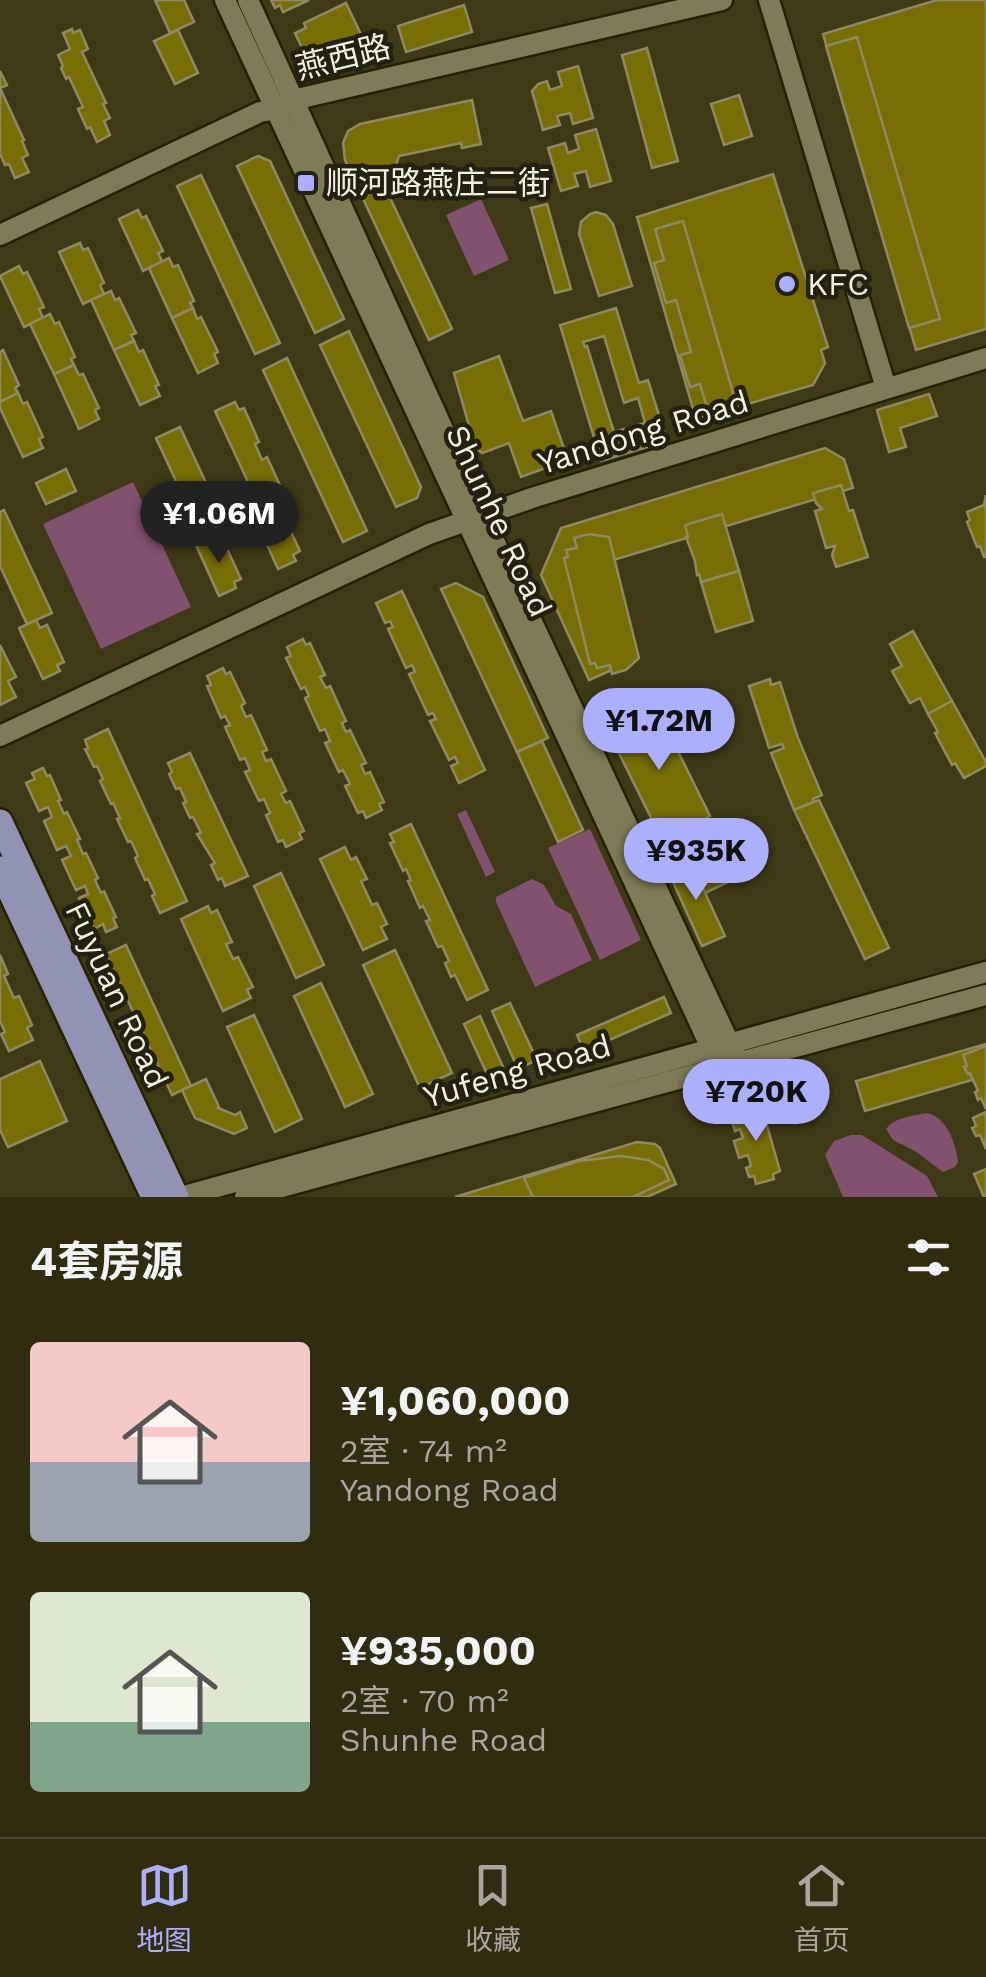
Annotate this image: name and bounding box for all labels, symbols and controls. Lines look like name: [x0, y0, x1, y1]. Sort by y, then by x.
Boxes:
street label: 燕西路: [292, 27, 394, 87]
place label: 顺河路燕庄二街: [326, 164, 550, 202]
marker: 顺河路燕庄二街: [295, 172, 317, 194]
place label: KFC: [807, 265, 869, 303]
marker: KFC: [776, 273, 798, 295]
street label: Yandong Road: [533, 382, 753, 482]
street label: Shunhe Road: [438, 419, 560, 623]
pin: ¥1.06M: [138, 481, 300, 566]
text: ¥1.06M: [162, 494, 276, 532]
pin: ¥1.72M: [578, 688, 740, 773]
text: ¥1.72M: [605, 701, 713, 739]
pin: ¥935K: [626, 818, 766, 903]
text: ¥935K: [646, 831, 746, 869]
street label: Fuyuan Road: [57, 896, 177, 1094]
street label: Yufeng Road: [419, 1026, 615, 1116]
pin: ¥720K: [686, 1059, 826, 1144]
text: ¥720K: [705, 1072, 807, 1110]
icon: filters: [901, 1230, 956, 1285]
text: 4套房源: [30, 1237, 183, 1286]
text: ¥1,060,000: [340, 1376, 570, 1425]
icon: home: [110, 1382, 230, 1502]
text: 2室 · 74 m²: [340, 1432, 507, 1470]
text: Yandong Road: [340, 1471, 559, 1509]
text: ¥935,000: [340, 1626, 536, 1675]
icon: home: [110, 1632, 230, 1752]
text: 2室 · 70 m²: [340, 1682, 509, 1720]
text: Shunhe Road: [340, 1721, 547, 1759]
tab: 地图: [136, 1858, 192, 1958]
tab: 收藏: [465, 1858, 521, 1958]
tab: 首页: [794, 1858, 850, 1958]

